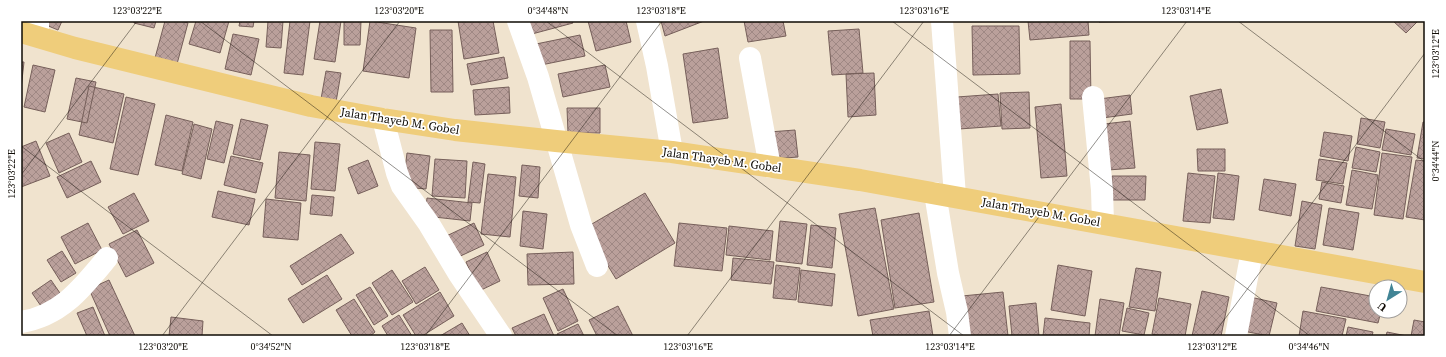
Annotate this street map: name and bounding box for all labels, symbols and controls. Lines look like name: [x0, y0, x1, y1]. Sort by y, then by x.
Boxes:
text: 123°03'22"E: [112, 4, 162, 17]
text: 123°03'20"E: [374, 4, 424, 17]
text: 0°34'48"N: [527, 4, 569, 17]
text: 123°03'18"E: [636, 4, 686, 17]
text: 123°03'16"E: [899, 4, 949, 17]
text: 123°03'14"E: [1161, 4, 1211, 17]
text: 123°03'12"E: [1429, 29, 1442, 79]
street label: Jalan Thayeb M. Gobel: [338, 104, 461, 138]
text: 0°34'44"N: [1429, 140, 1442, 182]
street label: Jalan Thayeb M. Gobel: [660, 144, 783, 176]
text: 123°03'22"E: [5, 149, 18, 199]
street label: Jalan Thayeb M. Gobel: [980, 194, 1102, 230]
north arrow: [1368, 279, 1408, 319]
text: U: [1375, 298, 1390, 315]
text: 123°03'20"E: [138, 340, 188, 353]
text: 0°34'52"N: [250, 340, 292, 353]
text: 123°03'18"E: [400, 340, 450, 353]
text: 123°03'16"E: [663, 340, 713, 353]
text: 123°03'14"E: [925, 340, 975, 353]
text: 123°03'12"E: [1187, 340, 1237, 353]
text: 0°34'46"N: [1288, 340, 1330, 353]

